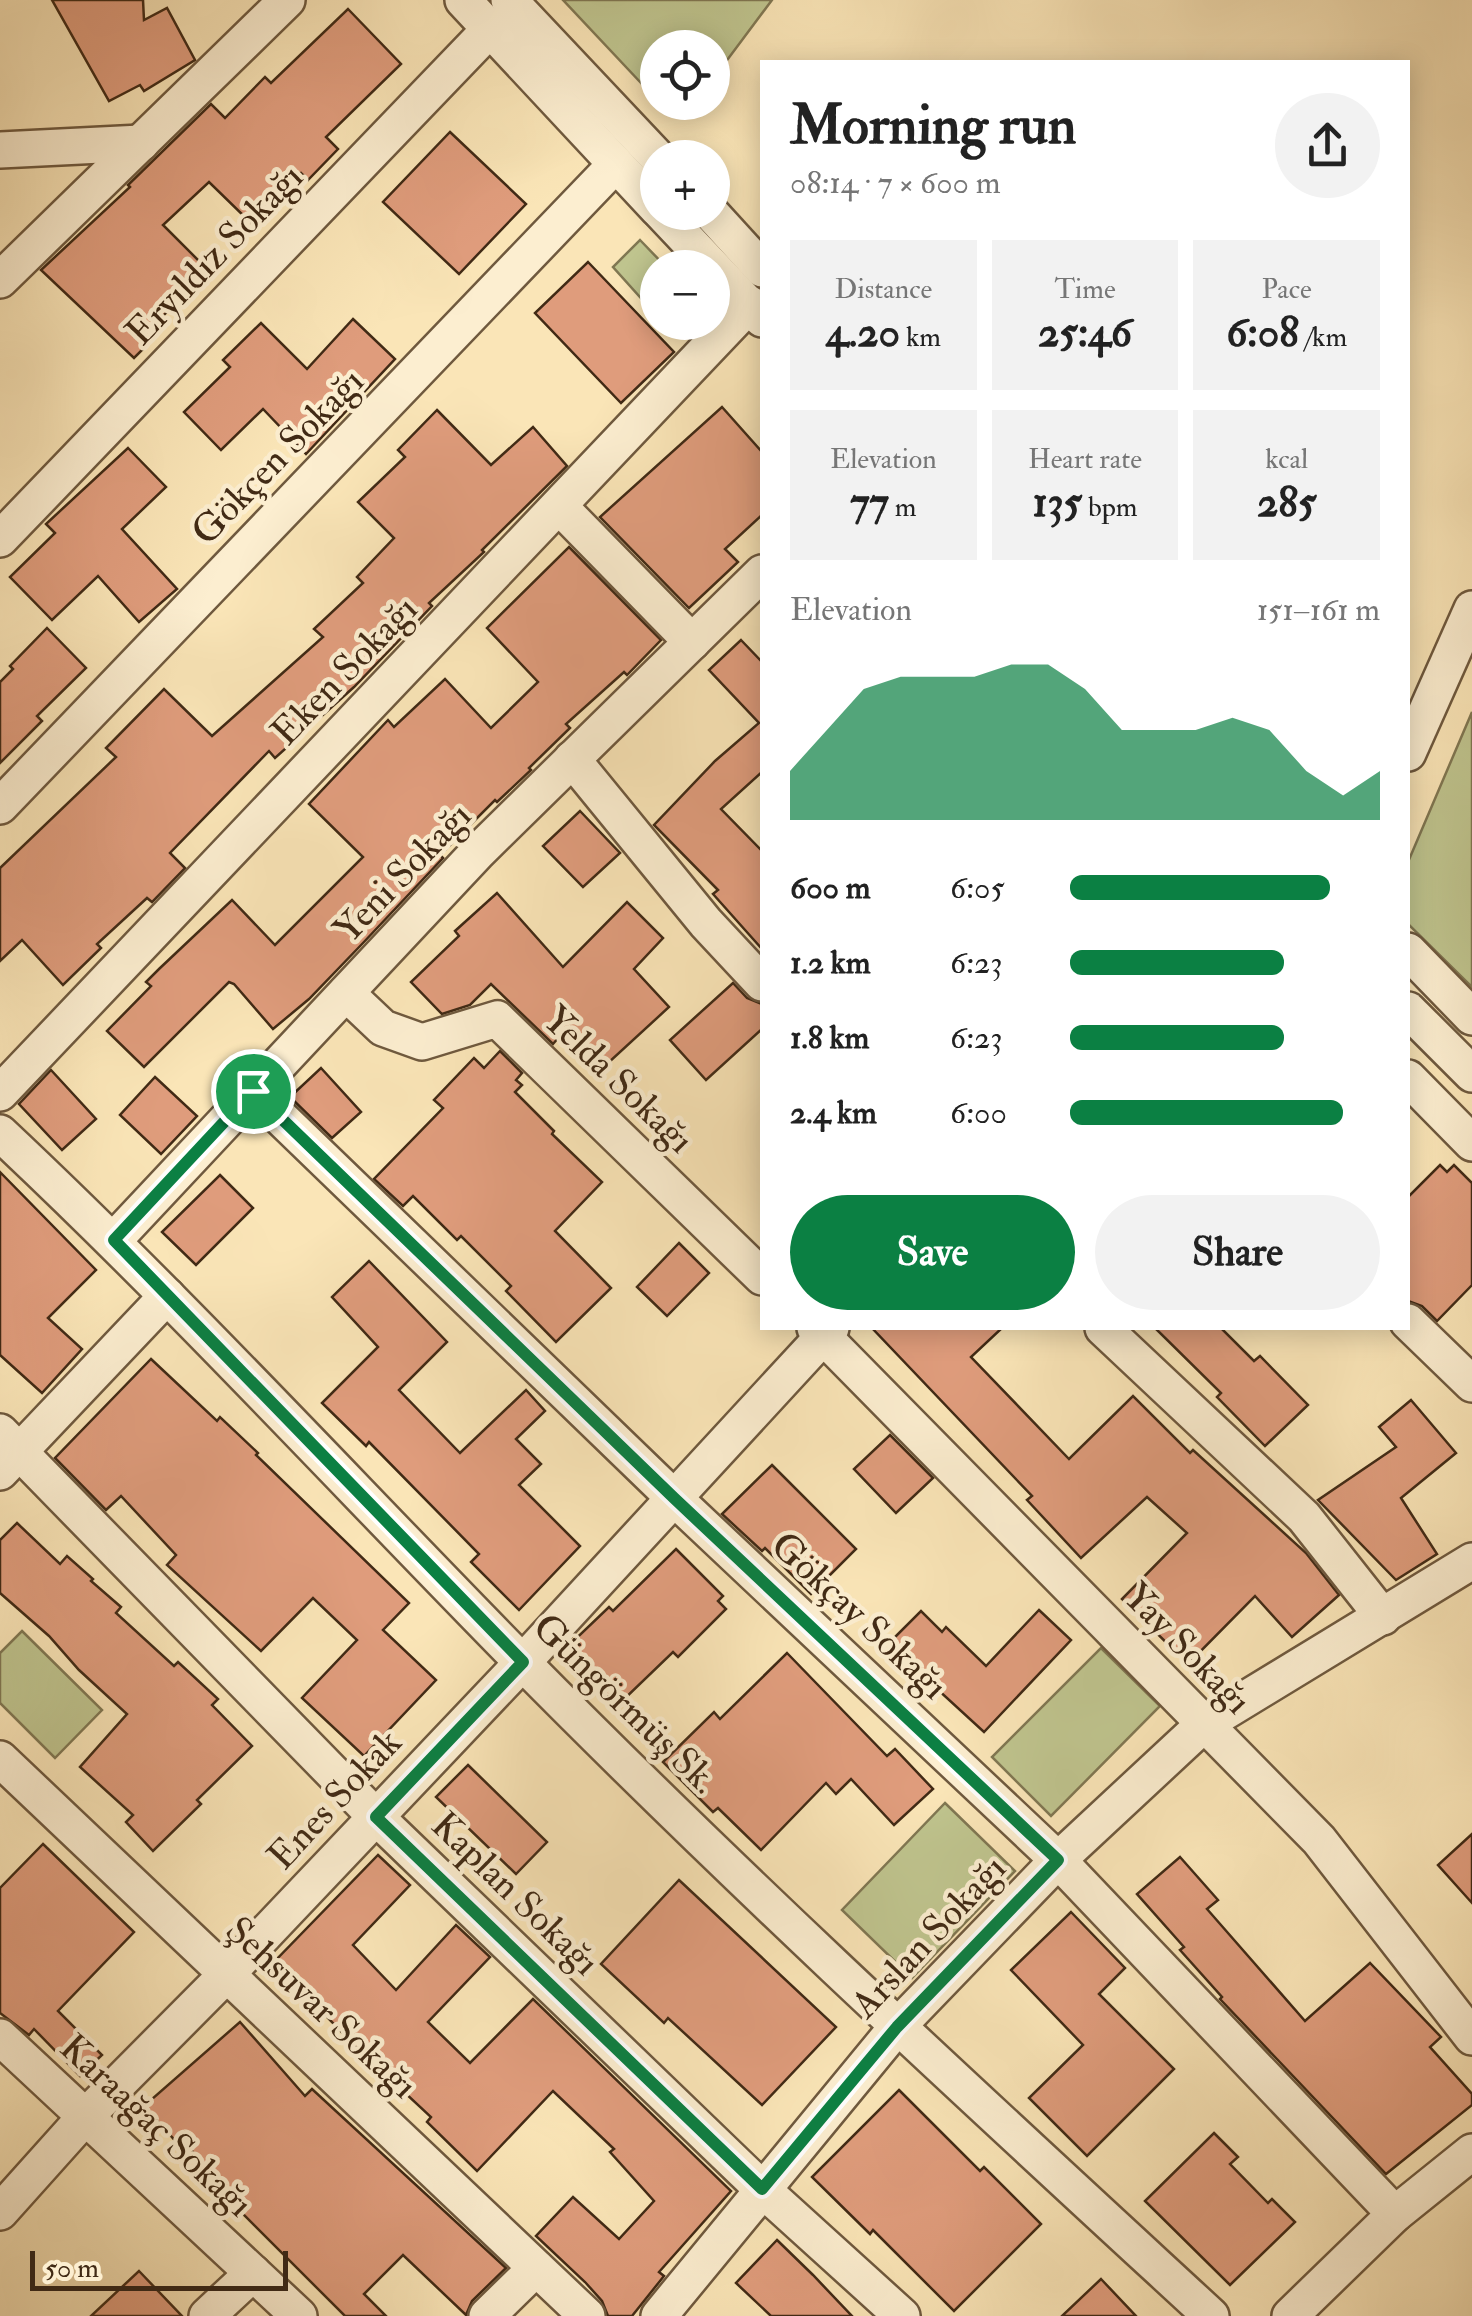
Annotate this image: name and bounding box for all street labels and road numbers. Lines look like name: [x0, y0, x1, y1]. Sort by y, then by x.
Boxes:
street label: Eryıldız Sokağı: [116, 154, 314, 356]
street label: Gökçen Sokağı: [181, 358, 374, 555]
street label: Eken Sokağı: [261, 586, 428, 756]
street label: Yeni Sokağı: [324, 792, 482, 953]
street label: Yelda Sokağı: [533, 996, 704, 1164]
street label: Gökçay Sokağı: [761, 1522, 958, 1710]
street label: Yay Sokağı: [1113, 1573, 1262, 1724]
street label: Güngörmüş Sk.: [523, 1603, 728, 1804]
street label: Enes Sokak: [258, 1719, 412, 1880]
street label: Kaplan Sokağı: [421, 1802, 610, 1986]
street label: Arslan Sokağı: [840, 1845, 1016, 2029]
street label: Şehsuvar Sokağı: [215, 1907, 427, 2109]
street label: Karaağaç Sokağı: [50, 2024, 263, 2227]

